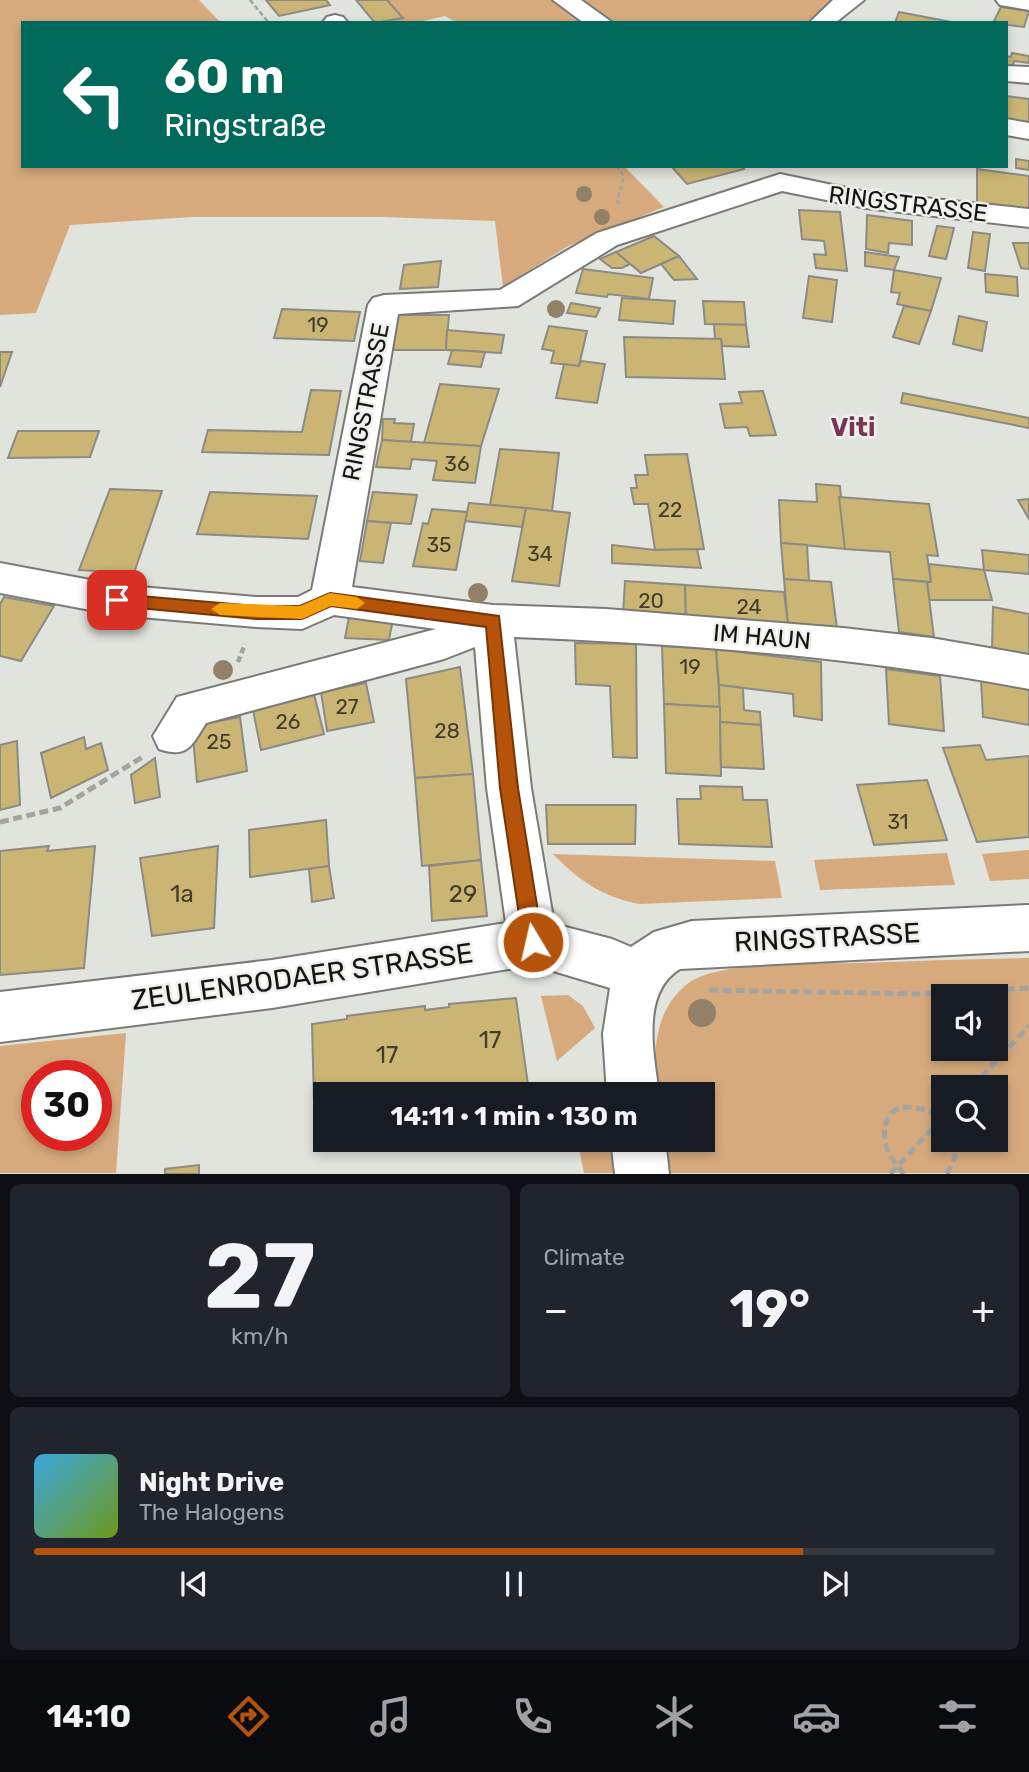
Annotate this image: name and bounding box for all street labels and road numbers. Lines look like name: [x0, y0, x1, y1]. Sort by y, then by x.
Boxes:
street label: RINGSTRASSE: [827, 180, 989, 228]
street label: RINGSTRASSE: [337, 321, 395, 483]
street label: IM HAUN: [712, 619, 812, 655]
street label: RINGSTRASSE: [733, 916, 921, 959]
street label: ZEULENRODAER STRASSE: [129, 936, 475, 1017]

